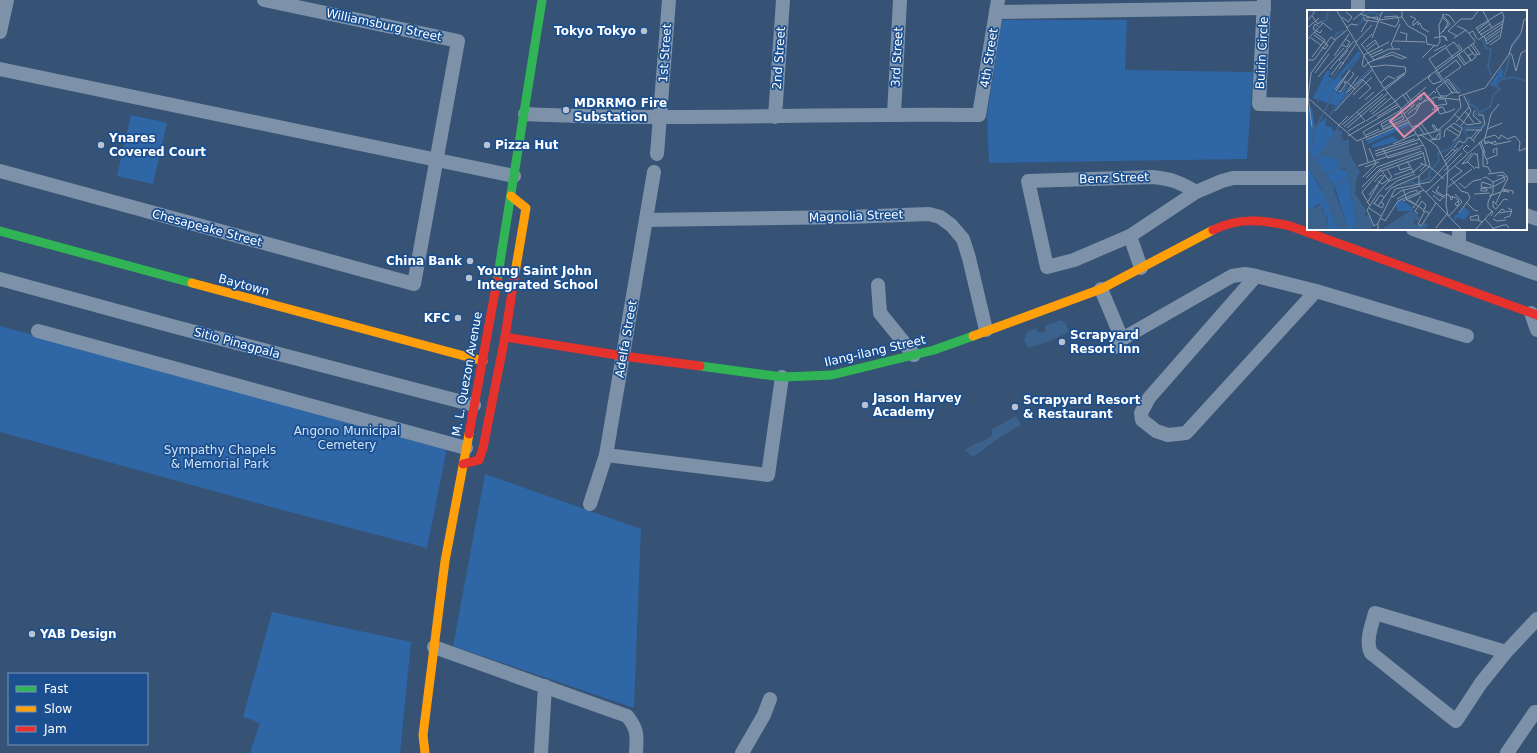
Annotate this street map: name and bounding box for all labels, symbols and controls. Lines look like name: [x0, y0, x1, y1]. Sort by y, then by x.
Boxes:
street label: Williamsburg Street: [325, 6, 443, 44]
inset map: [1307, 10, 1527, 230]
street label: Buirin Circle: [1253, 16, 1271, 90]
street label: 1st Street: [656, 23, 674, 83]
place label: Tokyo Tokyo: [554, 24, 636, 38]
marker: Tokyo Tokyo: [639, 26, 649, 36]
street label: 2nd Street: [770, 26, 788, 90]
street label: 3rd Street: [888, 26, 906, 87]
street label: 4th Street: [977, 27, 1001, 89]
place label: MDRRMO Fire Substation: [574, 96, 667, 124]
marker: MDRRMO Fire Substation: [561, 105, 571, 115]
place label: Ynares Covered Court: [108, 131, 206, 159]
place label: Pizza Hut: [495, 138, 559, 152]
marker: Ynares Covered Court: [96, 140, 106, 150]
marker: Pizza Hut: [482, 140, 492, 150]
street label: Benz Street: [1079, 170, 1149, 186]
street label: Chesapeake Street: [150, 207, 264, 250]
street label: Magnolia Street: [808, 207, 904, 225]
place label: China Bank: [386, 254, 463, 268]
marker: China Bank: [465, 256, 475, 266]
place label: Young Saint John Integrated School: [476, 264, 598, 292]
street label: Baytown: [217, 271, 271, 299]
marker: Young Saint John Integrated School: [464, 273, 474, 283]
street label: Adelfa Street: [612, 299, 640, 379]
place label: KFC: [424, 311, 450, 325]
street label: M. L. Quezon Avenue: [449, 311, 485, 437]
marker: KFC: [453, 313, 463, 323]
street label: Sitio Pinagpala: [192, 325, 282, 361]
place label: Scrapyard Resort Inn: [1070, 328, 1140, 356]
street label: Ilang-ilang Street: [823, 332, 927, 369]
marker: Scrapyard Resort Inn: [1057, 337, 1067, 347]
place label: Jason Harvey Academy: [872, 391, 962, 419]
place label: Scrapyard Resort & Restaurant: [1023, 393, 1141, 421]
marker: Jason Harvey Academy: [860, 400, 870, 410]
marker: Scrapyard Resort & Restaurant: [1010, 402, 1020, 412]
park label: Angono Municipal Cemetery: [294, 424, 400, 452]
park label: Sympathy Chapels & Memorial Park: [164, 443, 276, 471]
place label: YAB Design: [39, 627, 117, 641]
marker: YAB Design: [27, 629, 37, 639]
legend: [8, 673, 148, 745]
text: Fast: [44, 682, 68, 696]
text: Slow: [44, 702, 72, 716]
text: Jam: [43, 722, 67, 736]

